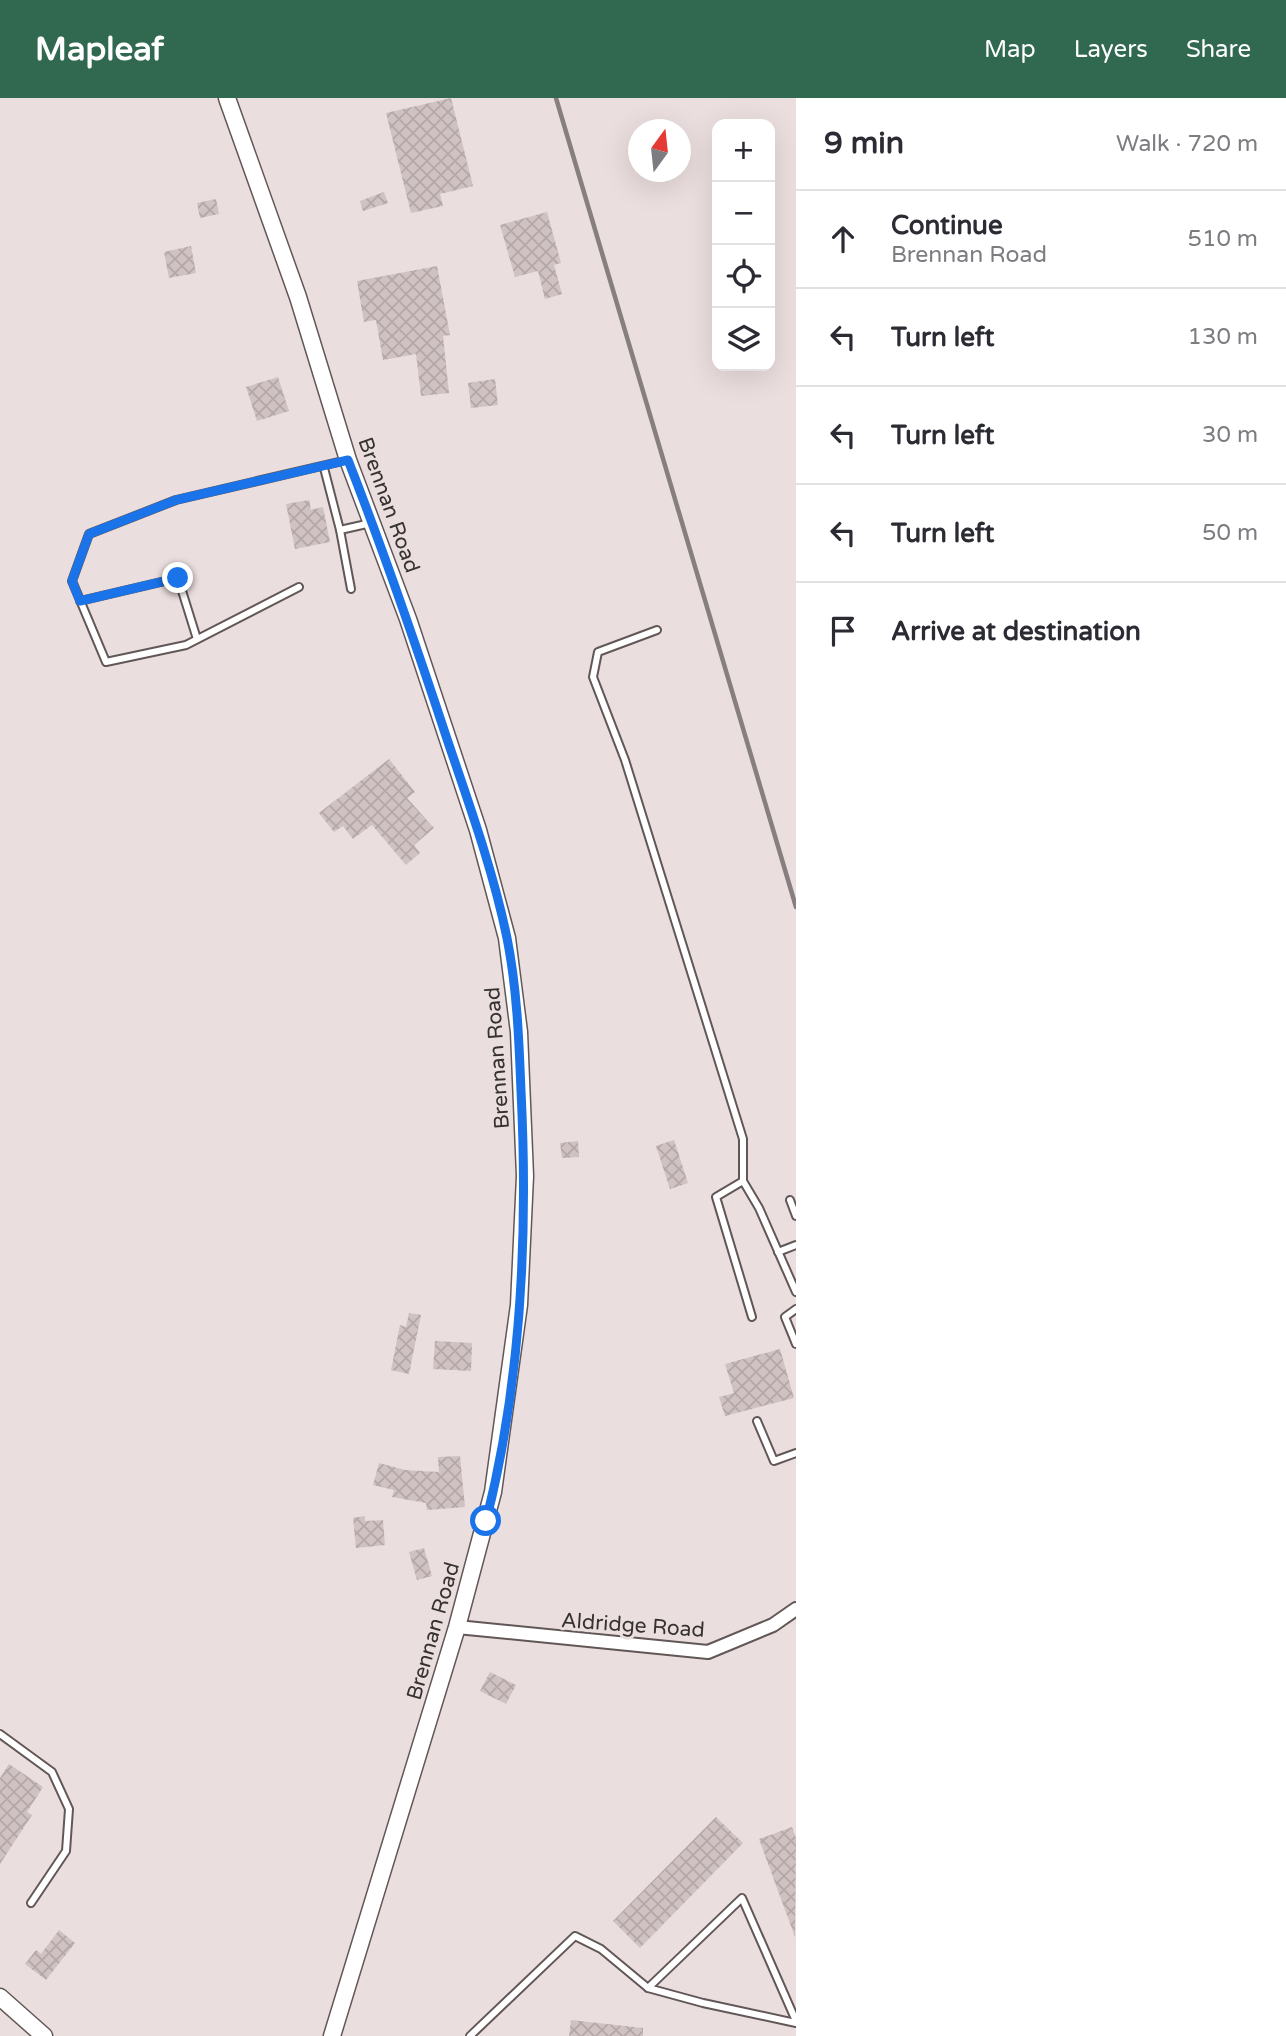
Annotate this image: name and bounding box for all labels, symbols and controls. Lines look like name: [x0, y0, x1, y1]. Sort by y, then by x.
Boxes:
text: Mapleaf: [35, 30, 164, 69]
text: Map: [984, 35, 1036, 64]
text: Layers: [1074, 35, 1148, 64]
text: Share: [1186, 35, 1251, 64]
north arrow: [628, 119, 691, 182]
map controls: [712, 119, 775, 371]
button: +: [712, 119, 775, 182]
text: 9 min: [824, 125, 904, 162]
text: Walk · 720 m: [1116, 130, 1258, 158]
button: −: [712, 182, 775, 245]
text: Continue: [891, 210, 1003, 241]
icon: ahead: [824, 220, 862, 258]
text: 510 m: [1188, 225, 1258, 253]
text: Brennan Road: [891, 241, 1047, 269]
button: locate: [712, 245, 775, 308]
button: layers: [712, 308, 775, 371]
icon: left: [824, 318, 862, 356]
text: Turn left: [891, 322, 994, 353]
text: 130 m: [1188, 323, 1258, 351]
icon: left: [824, 416, 862, 454]
text: Turn left: [891, 420, 994, 451]
text: 30 m: [1202, 421, 1258, 449]
street label: Brennan Road: [352, 434, 425, 576]
icon: left: [824, 514, 862, 552]
text: Turn left: [891, 518, 994, 549]
text: 50 m: [1202, 519, 1258, 547]
route end: [162, 562, 193, 593]
icon: arrive: [824, 612, 862, 650]
text: Arrive at destination: [891, 616, 1141, 647]
street label: Brennan Road: [480, 986, 515, 1130]
route start: [470, 1505, 501, 1536]
street label: Brennan Road: [402, 1559, 465, 1703]
street label: Aldridge Road: [560, 1608, 706, 1643]

